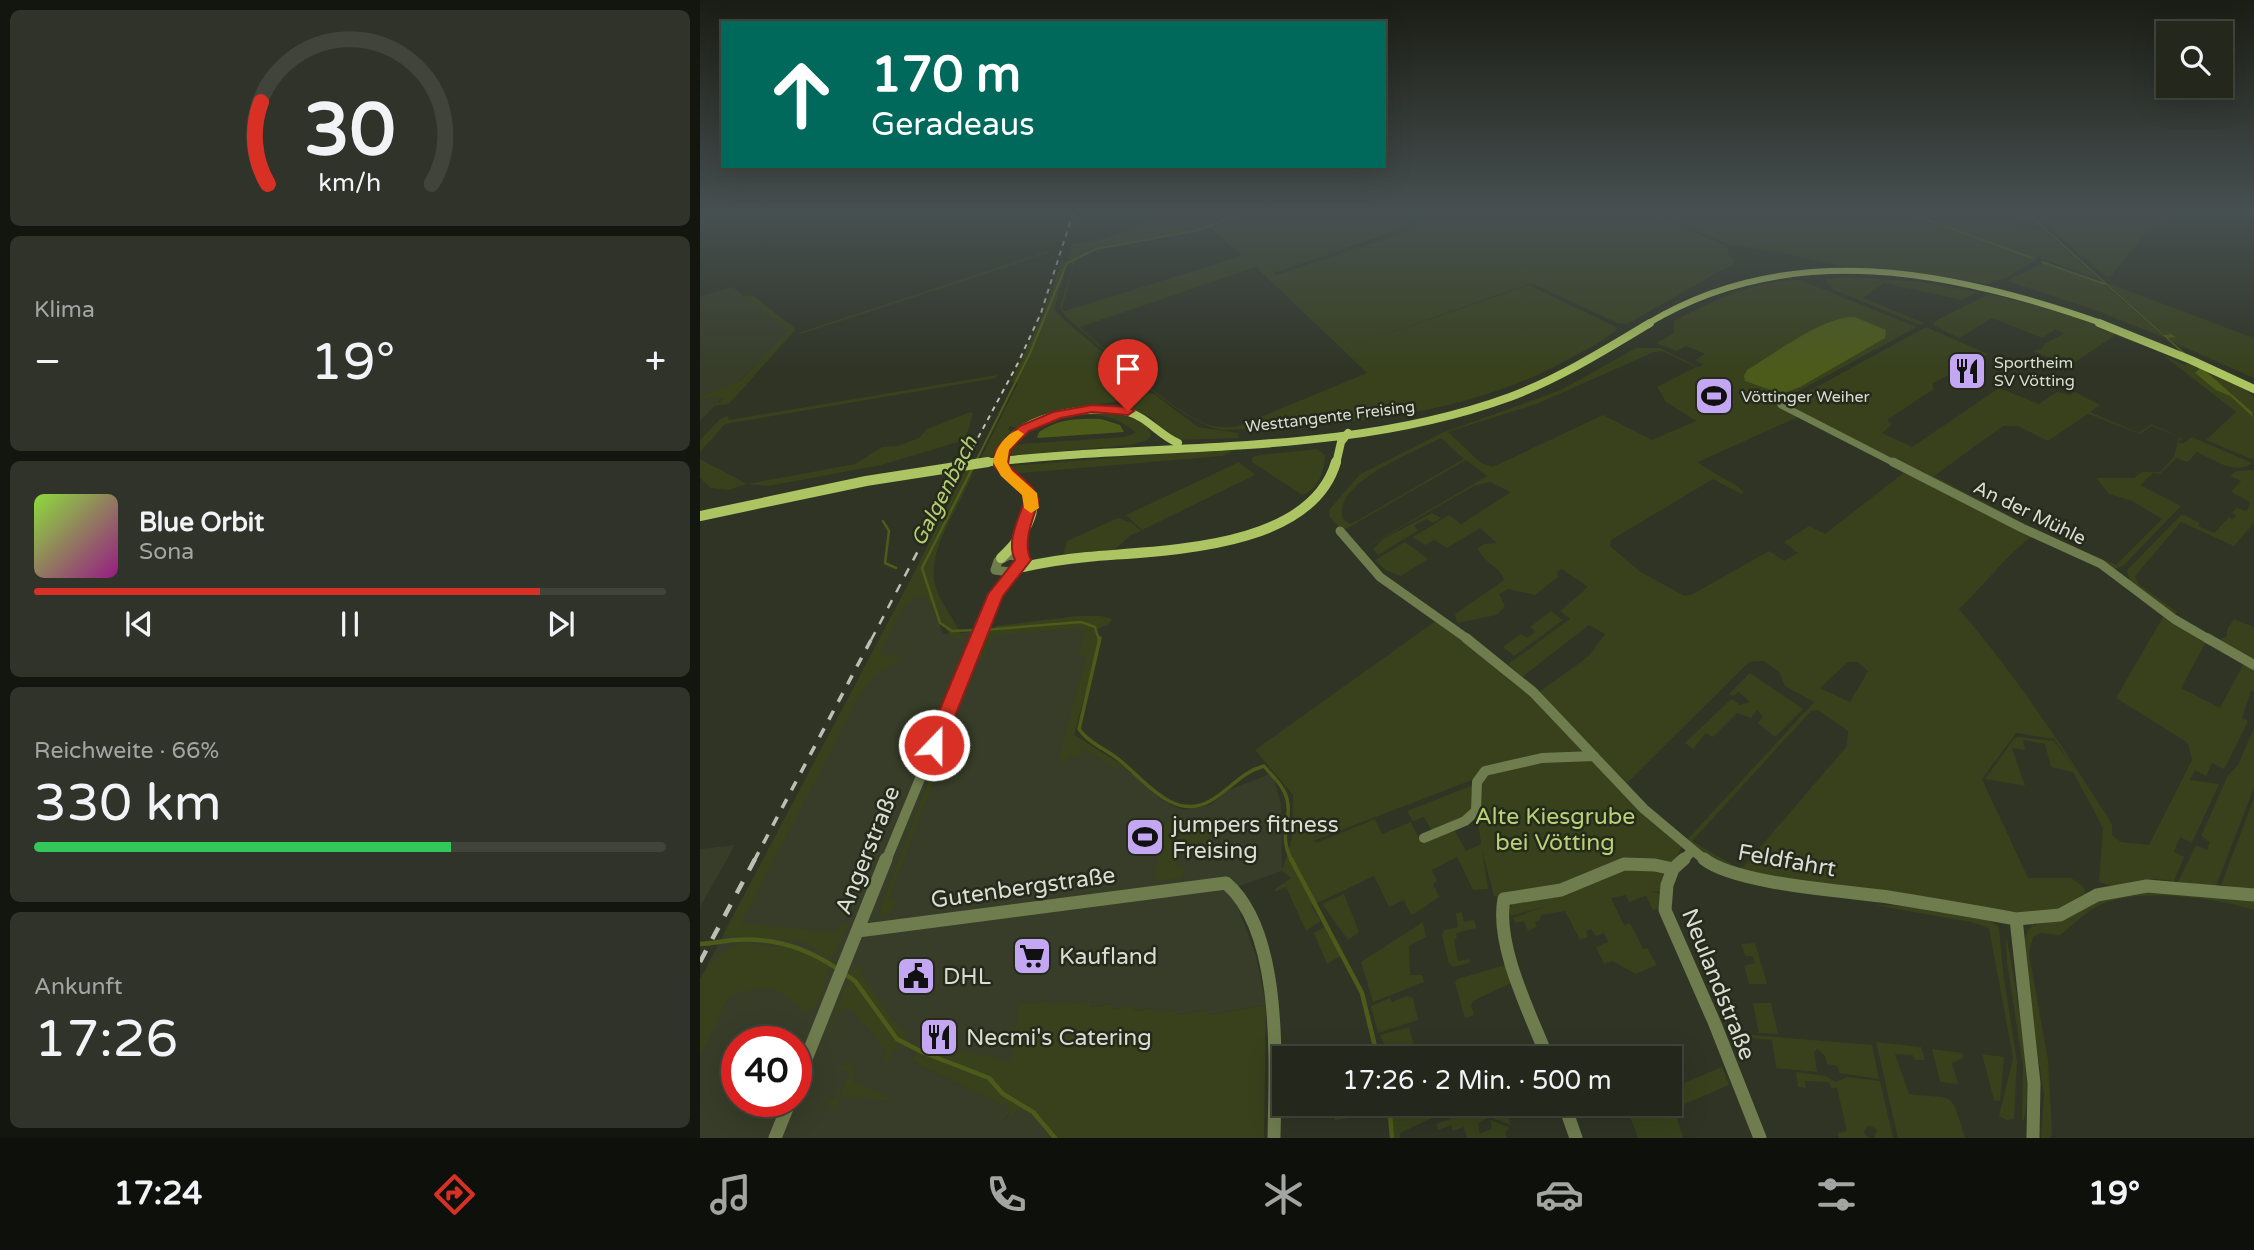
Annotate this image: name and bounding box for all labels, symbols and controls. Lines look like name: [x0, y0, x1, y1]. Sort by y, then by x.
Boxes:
map controls: [2156, 21, 2233, 98]
button: search: [2156, 21, 2233, 98]
text: 170 m: [871, 46, 1021, 105]
icon: ahead: [756, 49, 847, 140]
text: 30: [304, 87, 396, 175]
text: Geradeaus: [871, 106, 1035, 144]
text: km/h: [319, 168, 381, 198]
text: Klima: [34, 296, 95, 324]
text: 19°: [310, 331, 395, 394]
text: −: [34, 339, 61, 385]
text: +: [645, 339, 666, 385]
pin: [1098, 339, 1158, 411]
icon: arrive: [1109, 350, 1147, 388]
restaurant icon: Sportheim SV Vötting: [1946, 350, 1988, 392]
place label: Sportheim SV Vötting: [1994, 353, 2075, 391]
sports icon: Vöttinger Weiher: [1693, 375, 1735, 417]
place label: Vöttinger Weiher: [1741, 387, 1871, 407]
street label: Westtangente Freising: [1244, 397, 1416, 437]
water label: Galgenbach: [906, 431, 983, 550]
street label: An der Mühle: [1970, 476, 2089, 550]
text: Blue Orbit: [139, 507, 264, 538]
text: Sona: [139, 538, 194, 566]
icon: previous: [120, 605, 158, 643]
icon: pause: [331, 605, 369, 643]
icon: next: [542, 605, 580, 643]
position arrow: [897, 708, 971, 782]
text: Reichweite · 66%: [34, 737, 219, 765]
text: 330 km: [34, 772, 222, 835]
street label: Angerstraße: [830, 782, 906, 919]
park label: Alte Kiesgrube bei Vötting: [1475, 803, 1635, 857]
place label: jumpers fitness Freising: [1170, 811, 1339, 865]
sports icon: jumpers fitness Freising: [1124, 816, 1166, 858]
street label: Feldfahrt: [1736, 839, 1838, 883]
street label: Gutenbergstraße: [929, 861, 1117, 915]
street label: Neulandstraße: [1675, 905, 1761, 1064]
supermarket icon: Kaufland: [1011, 935, 1053, 977]
place label: Kaufland: [1059, 943, 1157, 971]
public building icon: DHL: [895, 955, 937, 997]
place label: DHL: [943, 963, 991, 991]
text: Ankunft: [34, 973, 123, 1001]
text: 17:26: [34, 1008, 178, 1071]
restaurant icon: Necmi's Catering: [918, 1016, 960, 1058]
place label: Necmi's Catering: [966, 1024, 1152, 1052]
speed limit sign: 40: [721, 1026, 812, 1117]
text: 17:26 · 2 Min. · 500 m: [1342, 1065, 1612, 1096]
icon: directions: [430, 1170, 479, 1219]
icon: music: [706, 1170, 755, 1219]
icon: phone: [982, 1170, 1031, 1219]
icon: climate: [1259, 1170, 1308, 1219]
icon: car: [1535, 1170, 1584, 1219]
icon: filters: [1812, 1170, 1861, 1219]
text: 17:24: [114, 1175, 202, 1213]
text: 19°: [2088, 1175, 2140, 1213]

